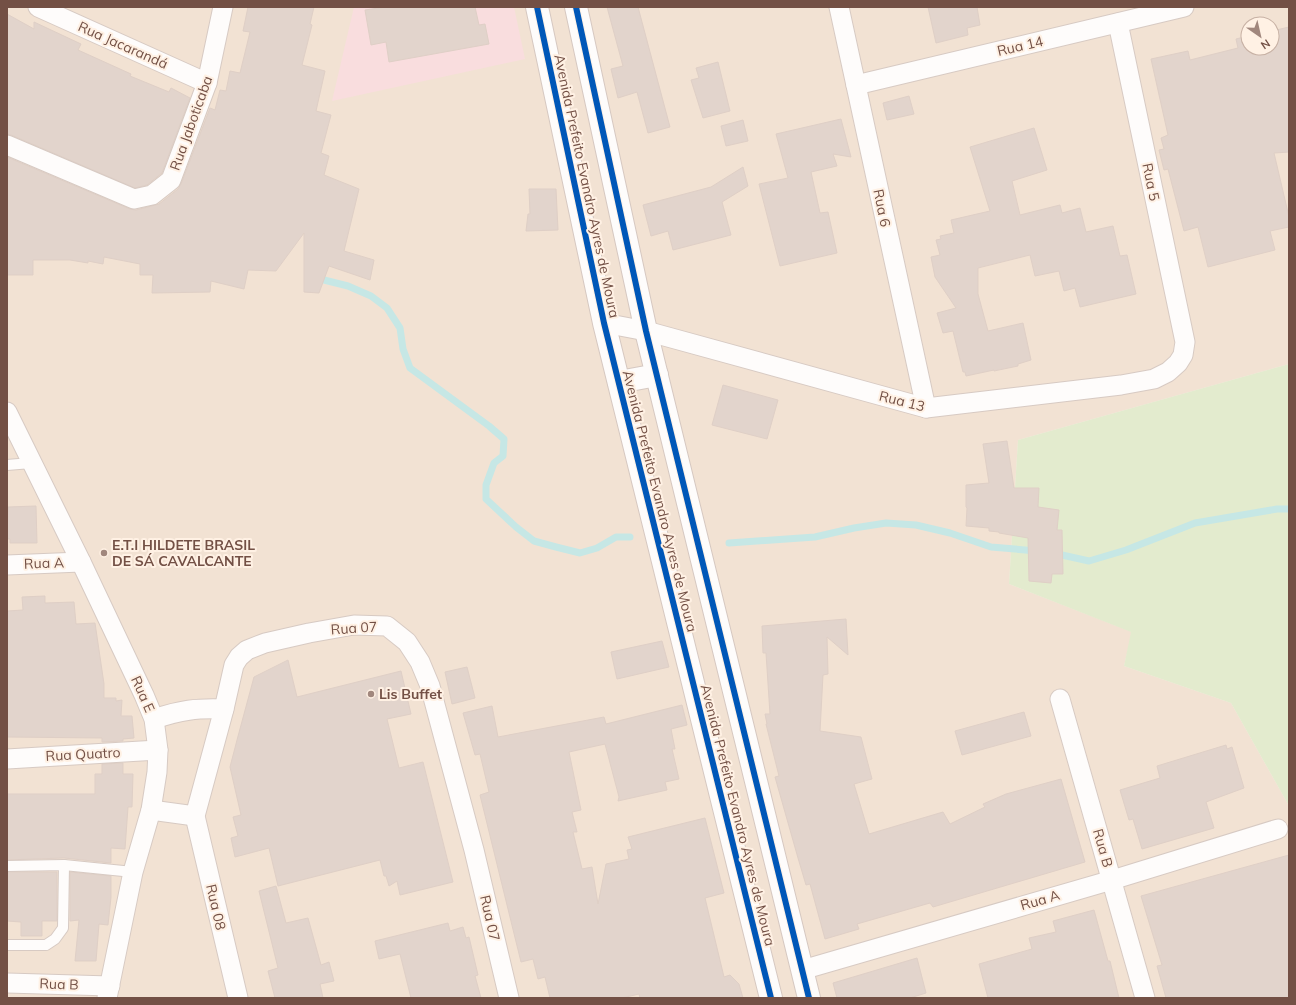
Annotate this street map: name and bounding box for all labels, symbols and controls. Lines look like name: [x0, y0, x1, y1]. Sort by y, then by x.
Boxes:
north arrow: [1240, 16, 1280, 56]
street label: Rua Jacarandá: [75, 17, 171, 73]
street label: Rua 14: [995, 32, 1045, 60]
text: N: [1258, 36, 1273, 52]
street label: Avenida Prefeito Evandro Ayres de Moura: [550, 52, 624, 320]
street label: Rua Jaboticaba: [166, 73, 216, 173]
street label: Rua 5: [1138, 161, 1164, 203]
street label: Rua 6: [869, 187, 895, 229]
street label: Avenida Prefeito Evandro Ayres de Moura: [619, 368, 701, 634]
street label: Rua 13: [877, 387, 927, 415]
place label: E.T.I HILDETE BRASIL DE SÁ CAVALCANTE: [112, 536, 255, 570]
marker: E.T.I HILDETE BRASIL DE SÁ CAVALCANTE: [99, 548, 109, 558]
street label: Rua A: [24, 553, 65, 573]
street label: Rua 07: [330, 617, 378, 639]
street label: Rua E: [127, 673, 159, 715]
street label: Avenida Prefeito Evandro Ayres de Moura: [697, 682, 779, 948]
place label: Lis Buffet: [379, 685, 443, 703]
marker: Lis Buffet: [366, 689, 376, 699]
street label: Rua Quatro: [45, 743, 121, 765]
street label: Rua B: [1089, 827, 1117, 869]
street label: Rua 08: [202, 882, 230, 932]
street label: Rua A: [1018, 886, 1062, 914]
street label: Rua 07: [476, 893, 504, 943]
street label: Rua B: [39, 974, 79, 994]

